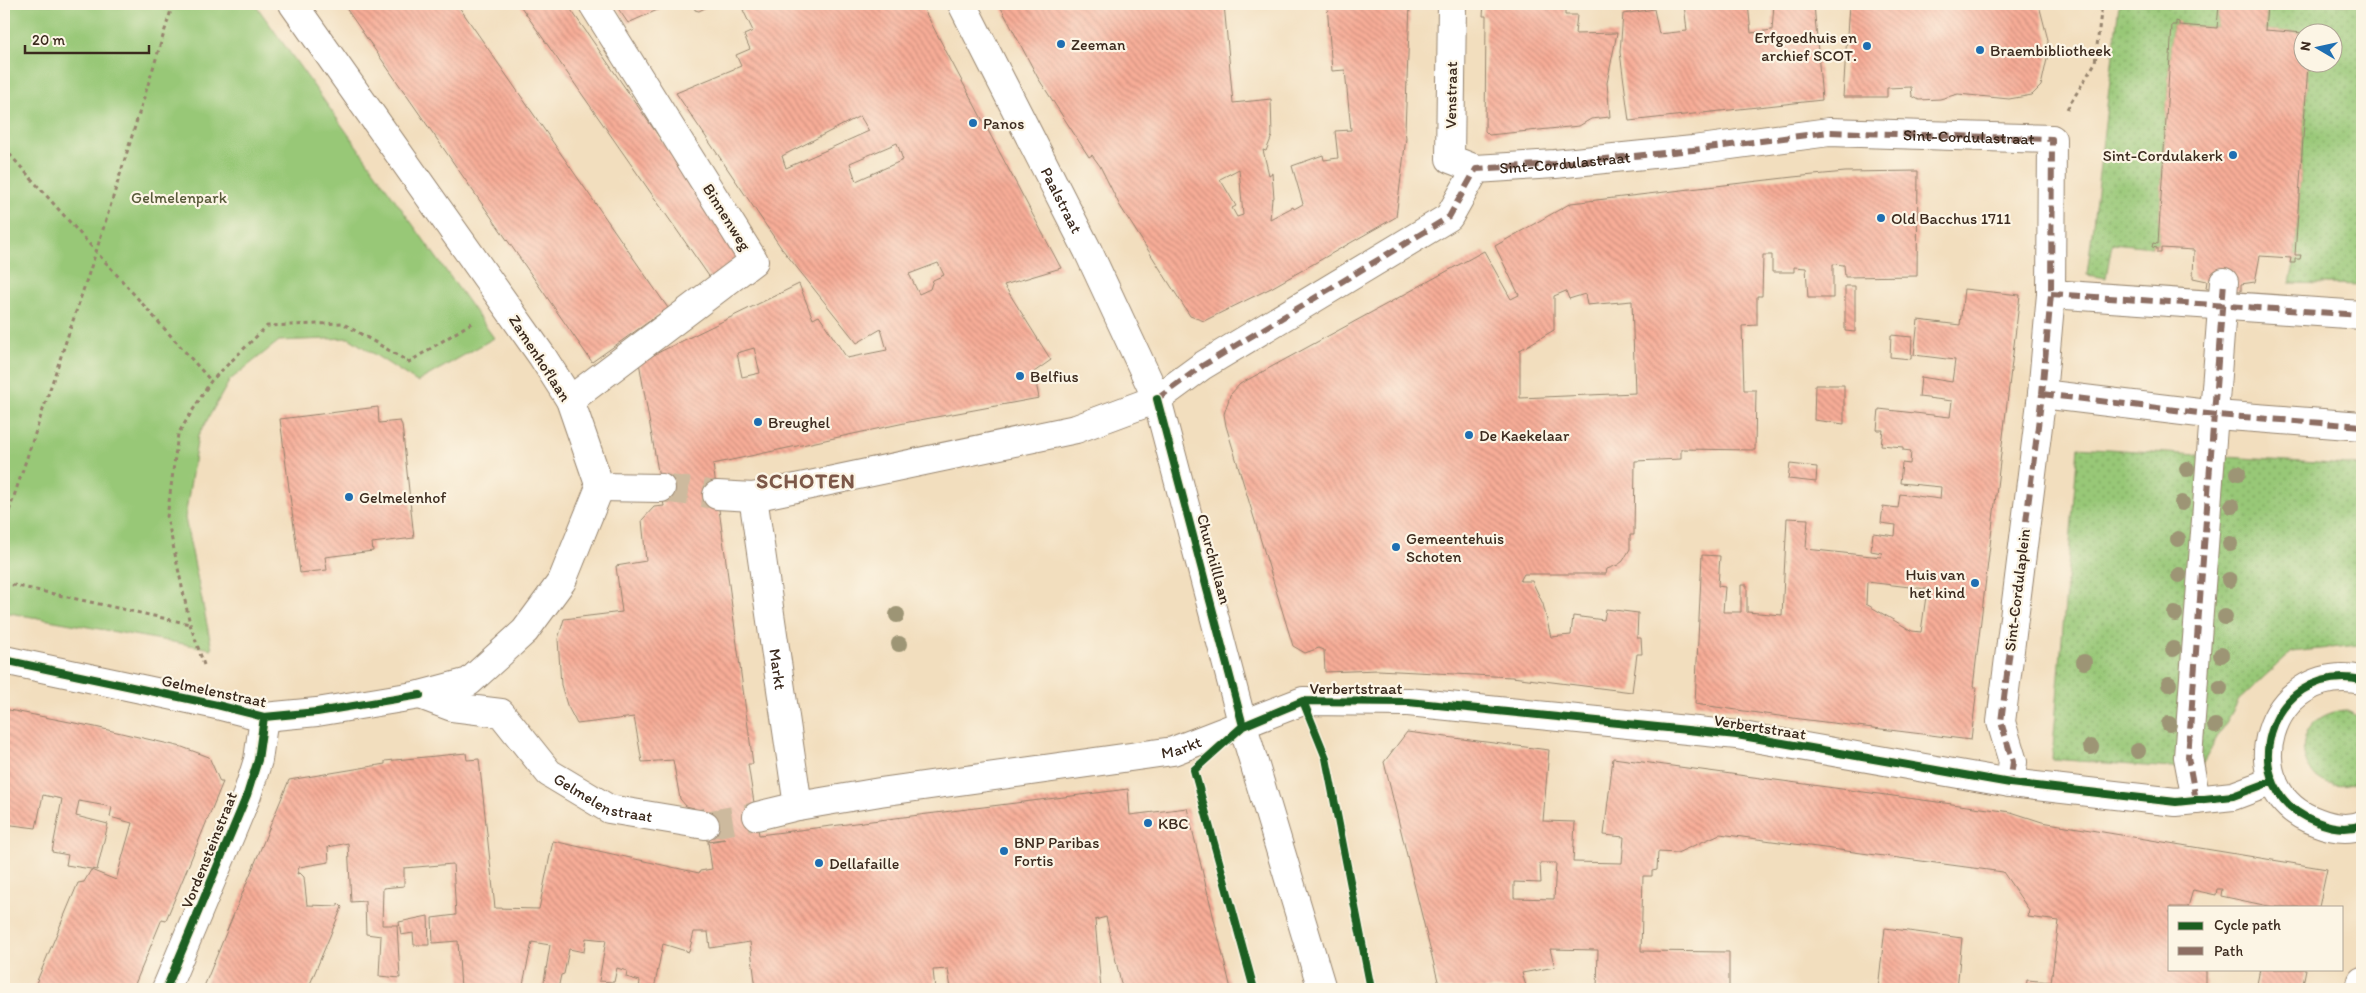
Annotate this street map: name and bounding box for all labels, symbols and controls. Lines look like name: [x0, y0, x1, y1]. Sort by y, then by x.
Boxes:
scale bar: [25, 22, 149, 54]
north arrow: [2294, 22, 2344, 72]
place label: Erfgoedhuis en archief SCOT.: [1754, 28, 1857, 65]
text: 20 m: [32, 31, 66, 49]
place label: Zeeman: [1071, 35, 1126, 54]
marker: Zeeman: [1055, 38, 1067, 50]
marker: Erfgoedhuis en archief SCOT.: [1861, 40, 1873, 52]
text: N: [2297, 40, 2315, 52]
place label: Braembibliotheek: [1990, 41, 2111, 60]
marker: Braembibliotheek: [1974, 44, 1986, 56]
street label: Venstraat: [1441, 61, 1461, 129]
place label: Panos: [983, 114, 1024, 133]
marker: Panos: [967, 117, 979, 129]
street label: Sint-Cordulastraat: [1903, 125, 2035, 148]
place label: Sint-Cordulakerk: [2103, 146, 2223, 165]
street label: Sint-Cordulastraat: [1499, 147, 1631, 177]
marker: Sint-Cordulakerk: [2227, 149, 2239, 161]
street label: Paalstraat: [1037, 164, 1087, 236]
street label: Binnenweg: [699, 180, 755, 255]
park label: Gelmelenpark: [131, 188, 228, 207]
place label: Old Bacchus 1711: [1891, 209, 2011, 228]
marker: Old Bacchus 1711: [1875, 212, 1887, 224]
street label: Zamenhoflaan: [505, 311, 575, 405]
place label: Belfius: [1030, 367, 1079, 386]
marker: Belfius: [1014, 370, 1026, 382]
place label: Breughel: [768, 413, 830, 432]
marker: Breughel: [752, 416, 764, 428]
place label: De Kaekelaar: [1479, 426, 1570, 445]
marker: De Kaekelaar: [1463, 429, 1475, 441]
district label: SCHOTEN: [756, 468, 856, 493]
place label: Gelmelenhof: [359, 488, 447, 507]
marker: Gelmelenhof: [343, 491, 355, 503]
street label: Churchilllaan: [1193, 512, 1235, 607]
street label: Sint-Cordulaplein: [2000, 527, 2034, 652]
place label: Gemeentehuis Schoten: [1406, 529, 1504, 566]
marker: Gemeentehuis Schoten: [1390, 541, 1402, 553]
place label: Huis van het kind: [1905, 565, 1965, 602]
marker: Huis van het kind: [1969, 577, 1981, 589]
street label: Markt: [766, 647, 790, 691]
street label: Gelmelenstraat: [160, 671, 268, 711]
street label: Verbertstraat: [1309, 679, 1403, 698]
street label: Verbertstraat: [1713, 710, 1808, 744]
street label: Markt: [1160, 732, 1204, 762]
street label: Gelmelenstraat: [550, 769, 654, 826]
street label: Vordensteinstraat: [177, 789, 241, 911]
place label: KBC: [1158, 814, 1189, 833]
marker: KBC: [1142, 817, 1154, 829]
place label: BNP Paribas Fortis: [1014, 833, 1099, 870]
marker: BNP Paribas Fortis: [998, 845, 1010, 857]
place label: Dellafaille: [829, 854, 899, 873]
marker: Dellafaille: [813, 857, 825, 869]
legend: [2168, 906, 2344, 970]
text: Cycle path: [2214, 916, 2281, 934]
text: Path: [2214, 942, 2243, 960]

